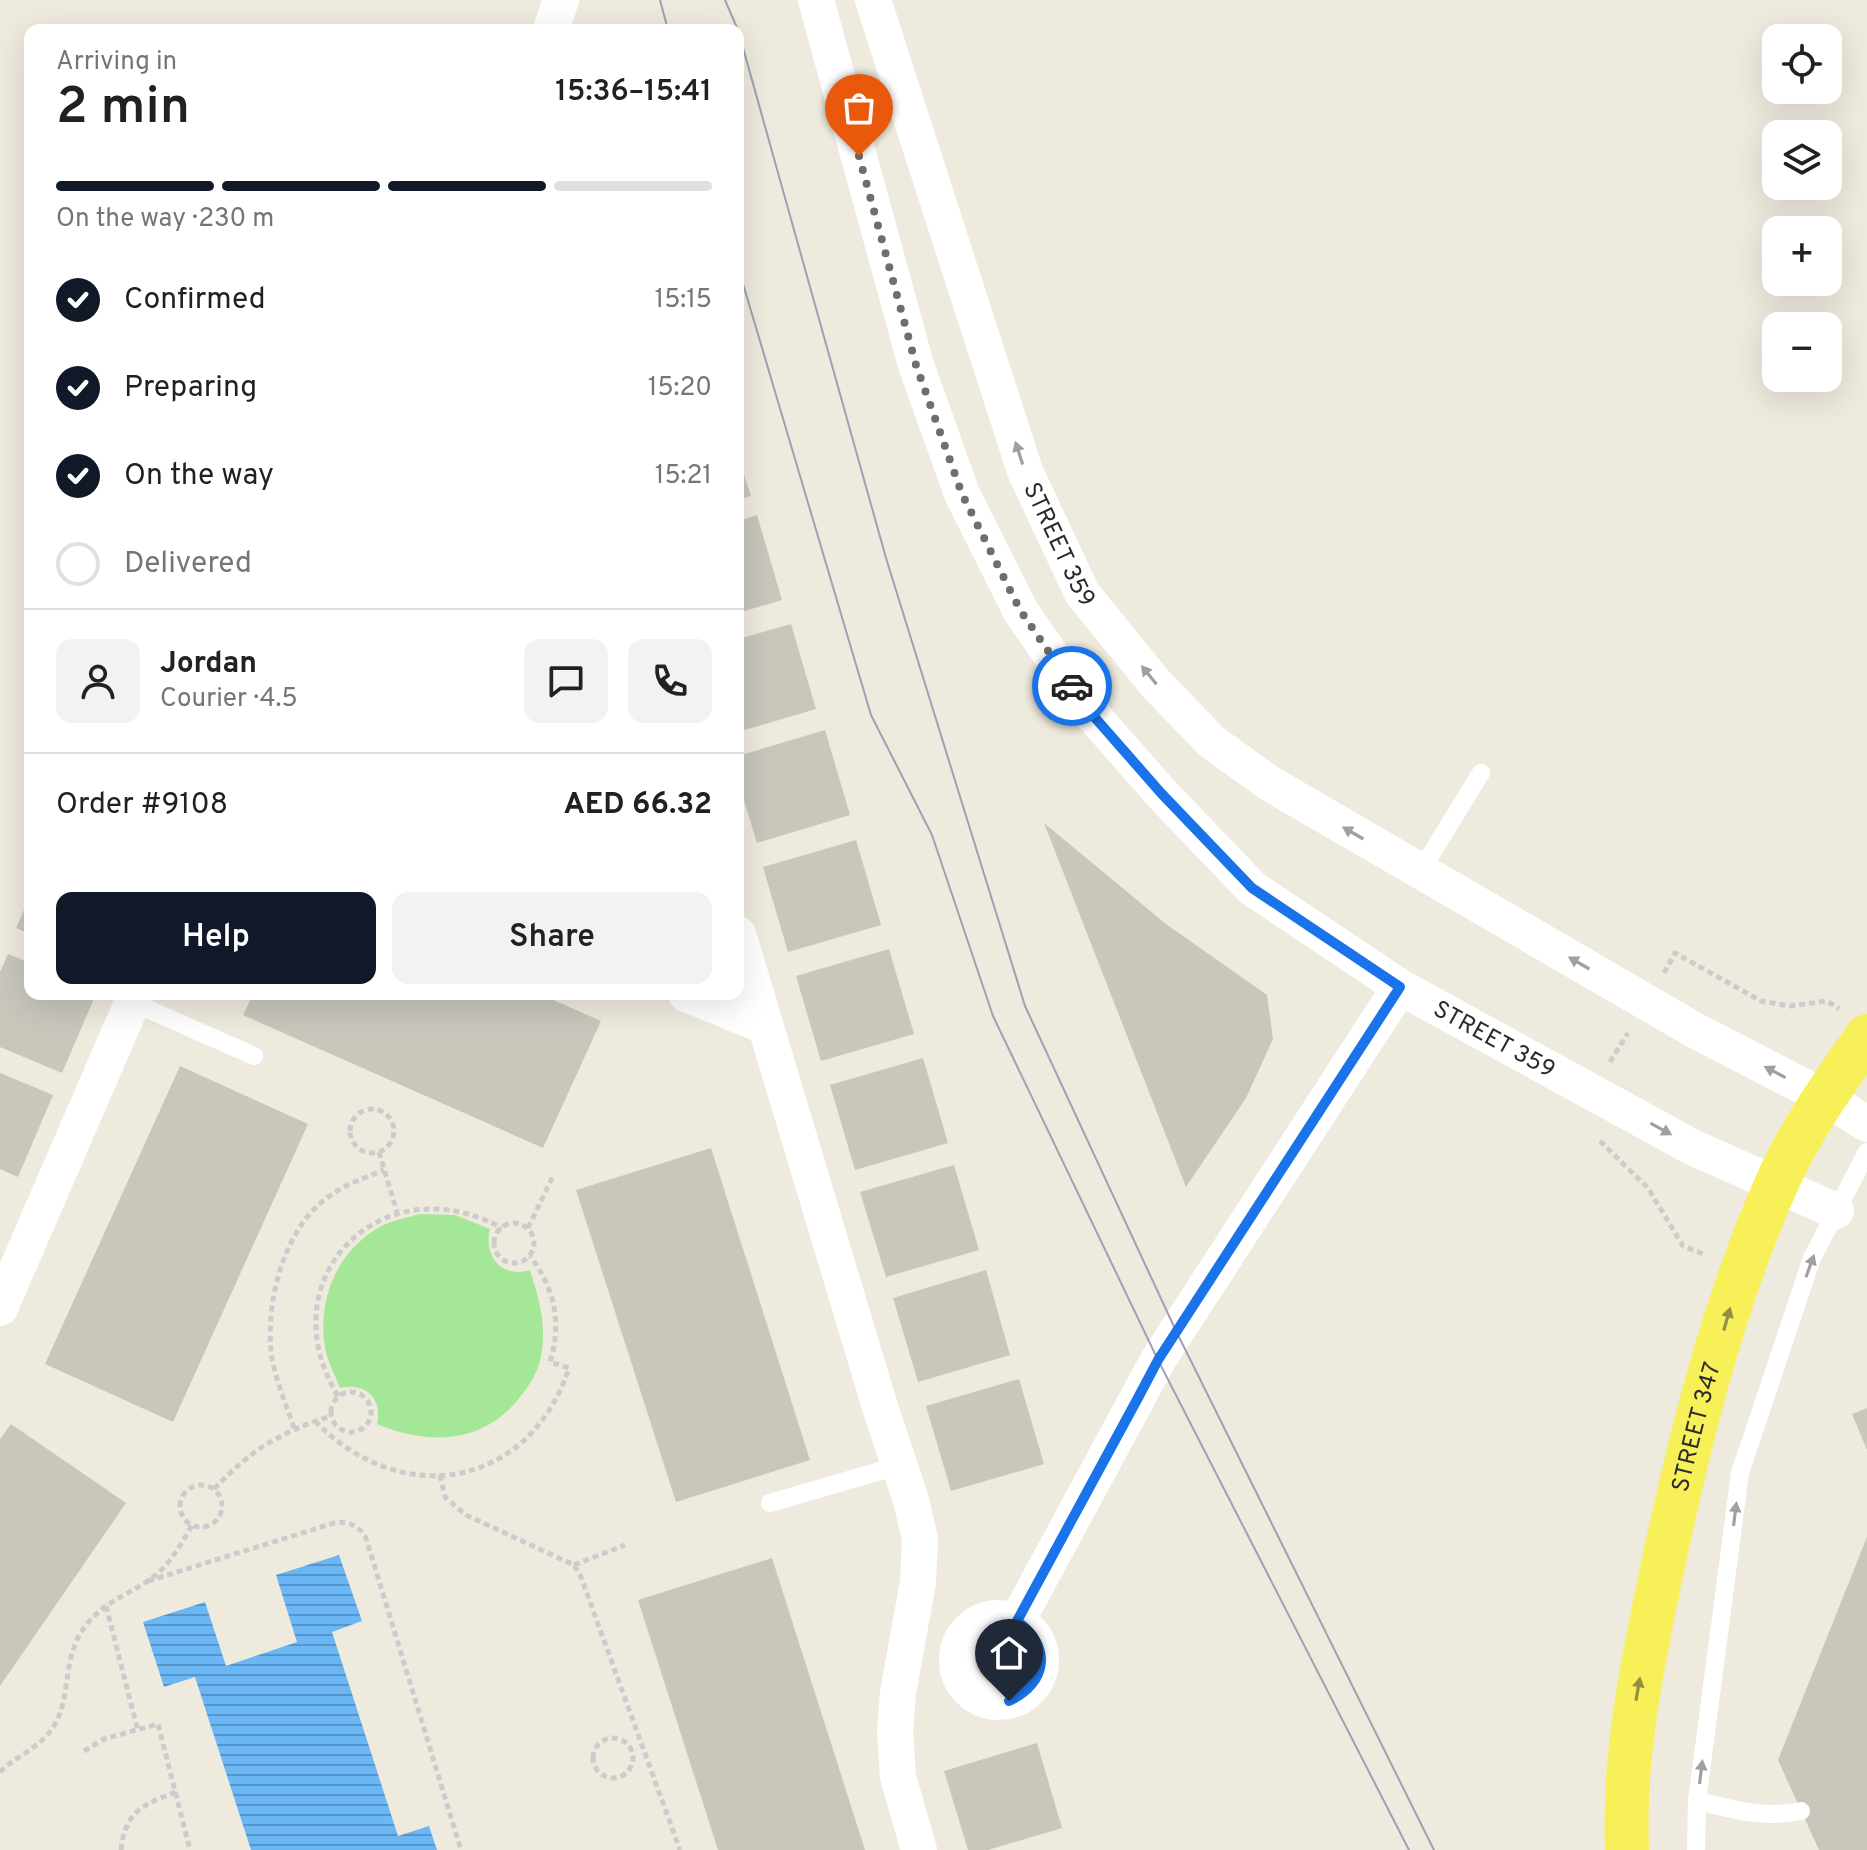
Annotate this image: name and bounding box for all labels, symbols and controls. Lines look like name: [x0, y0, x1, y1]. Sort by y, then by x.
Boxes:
map controls: [1762, 24, 1842, 392]
button: locate: [1762, 24, 1842, 104]
text: Arriving in: [56, 46, 177, 79]
text: 15:36–15:41: [555, 74, 712, 111]
pin: [825, 74, 893, 156]
text: 2 min: [56, 76, 190, 142]
icon: bag: [837, 86, 881, 130]
button: layers: [1762, 120, 1842, 200]
text: On the way · 230 m: [56, 203, 274, 236]
button: +: [1762, 216, 1842, 296]
icon: check: [56, 278, 100, 322]
text: Confirmed: [124, 282, 266, 319]
text: 15:15: [654, 284, 712, 317]
button: −: [1762, 312, 1842, 392]
icon: check: [56, 366, 100, 410]
text: Preparing: [124, 370, 257, 407]
text: 15:20: [648, 372, 712, 405]
one-way arrow: [1012, 440, 1025, 464]
icon: check: [56, 454, 100, 498]
text: On the way: [124, 458, 274, 495]
text: 15:21: [655, 460, 712, 493]
street label: STREET 359: [1015, 478, 1101, 614]
text: Delivered: [124, 546, 252, 583]
button: person: [56, 639, 140, 723]
button: chat: [524, 639, 608, 723]
button: phone: [628, 639, 712, 723]
text: Jordan: [160, 646, 257, 683]
courier: [1032, 646, 1112, 726]
icon: car: [1050, 664, 1094, 708]
one-way arrow: [1141, 666, 1158, 686]
text: Courier · 4.5: [160, 683, 298, 716]
text: Order #9108: [56, 787, 228, 824]
text: AED 66.32: [563, 787, 712, 824]
one-way arrow: [1342, 826, 1364, 840]
button: Help: [56, 892, 376, 984]
button: Share: [392, 892, 712, 984]
one-way arrow: [1567, 956, 1590, 969]
street label: STREET 359: [1427, 995, 1560, 1086]
one-way arrow: [1763, 1065, 1786, 1078]
one-way arrow: [1649, 1122, 1672, 1136]
one-way arrow: [1804, 1254, 1817, 1278]
one-way arrow: [1721, 1307, 1733, 1332]
street label: STREET 347: [1667, 1359, 1729, 1495]
one-way arrow: [1729, 1502, 1742, 1527]
pin: [975, 1619, 1043, 1701]
icon: home: [987, 1631, 1031, 1675]
one-way arrow: [1632, 1676, 1644, 1701]
one-way arrow: [1695, 1759, 1708, 1784]

